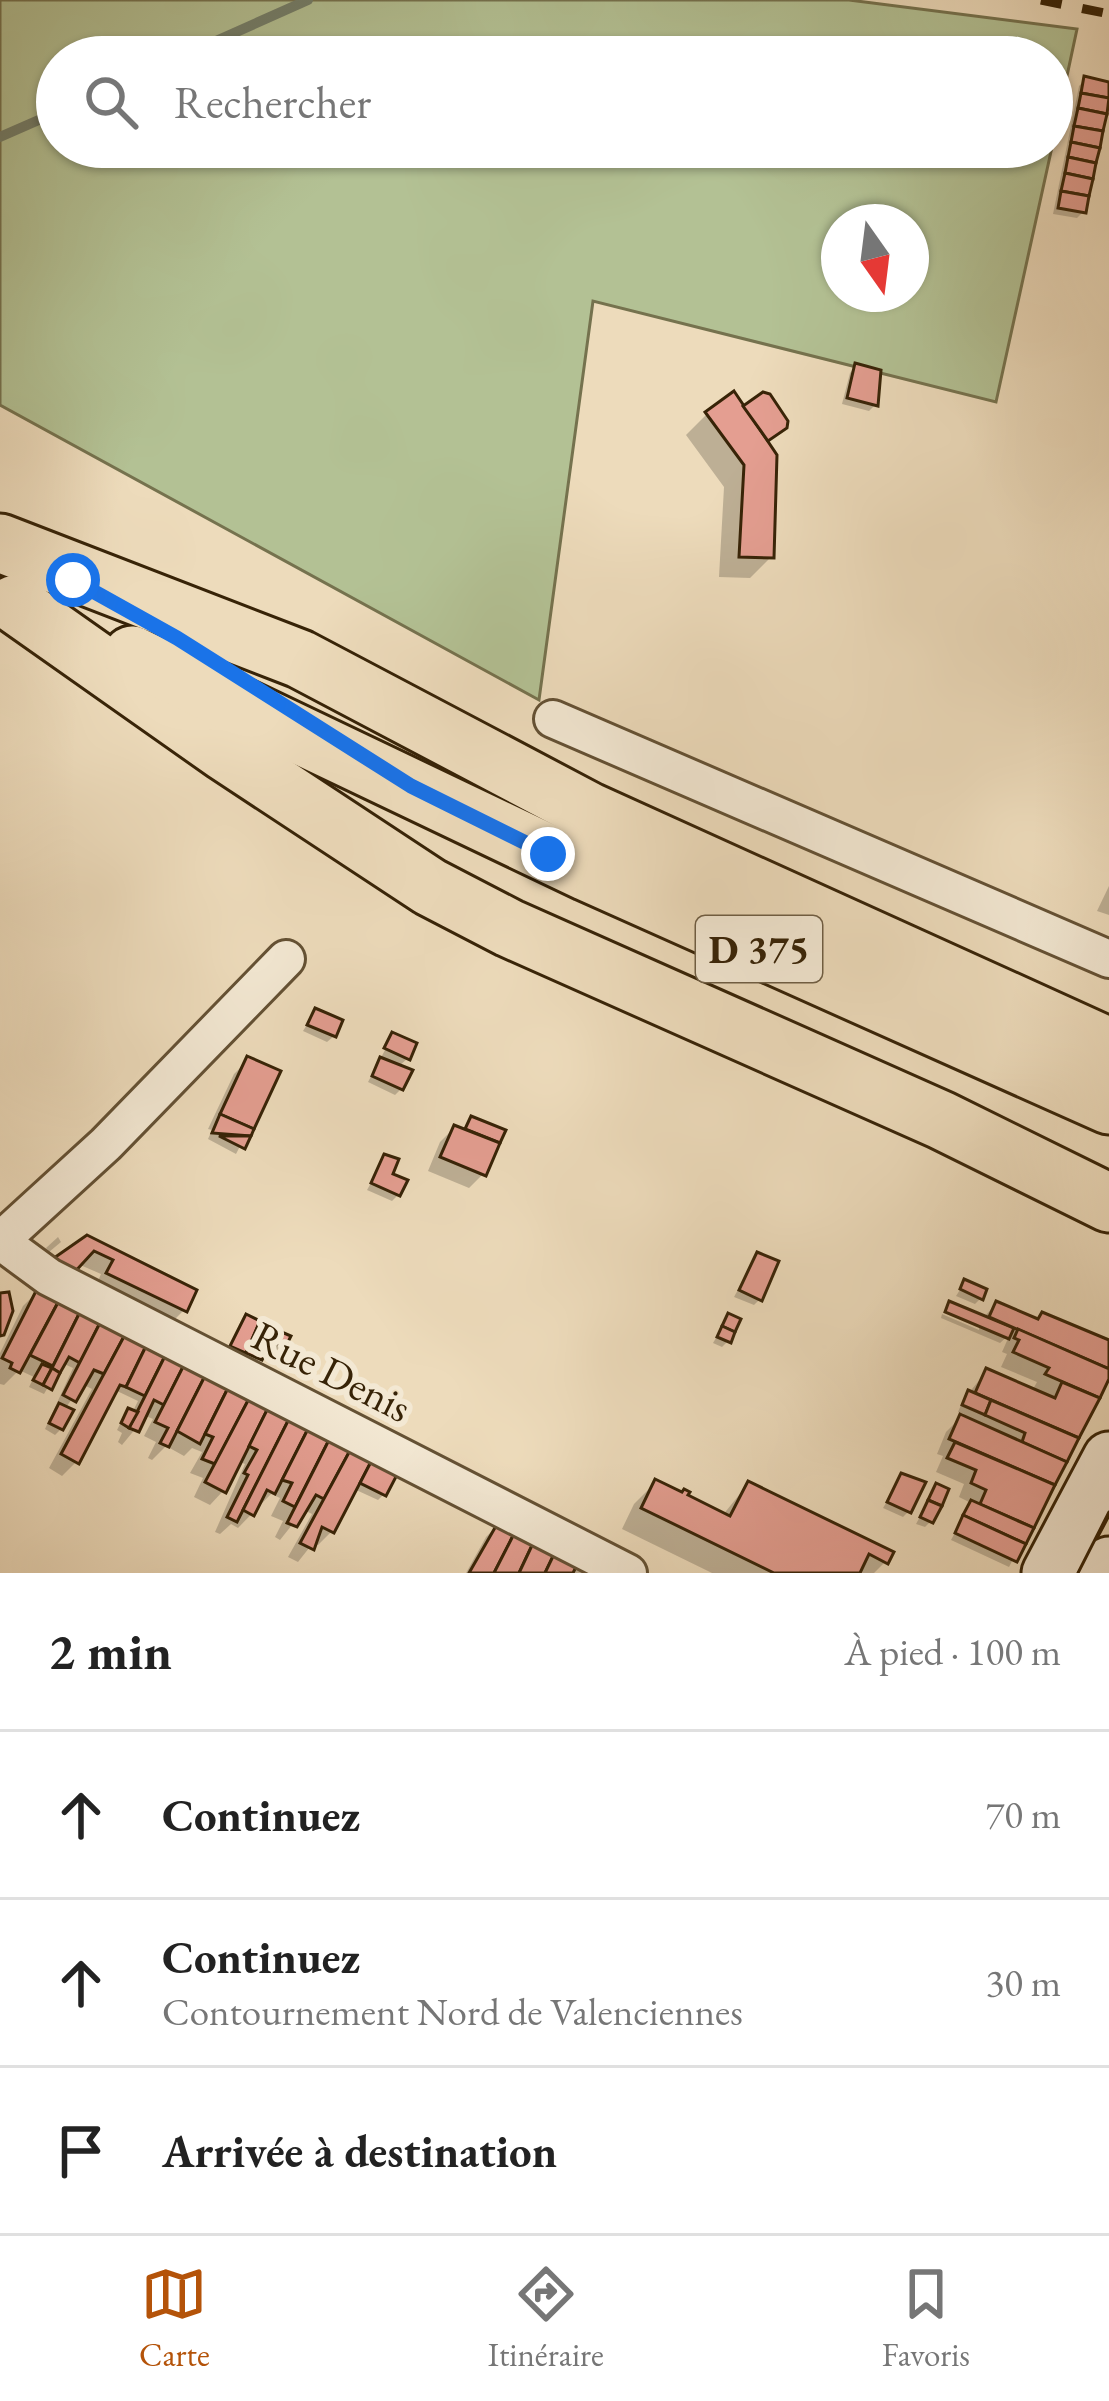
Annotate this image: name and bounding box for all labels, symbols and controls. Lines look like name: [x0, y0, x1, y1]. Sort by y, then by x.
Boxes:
search box: [36, 36, 1073, 168]
icon: search: [78, 69, 144, 135]
text: Rechercher: [174, 73, 371, 131]
north arrow: [821, 204, 929, 312]
route start: [46, 553, 100, 607]
route end: [521, 827, 575, 881]
road number: D 375: [696, 916, 822, 982]
street label: Rue Denis: [243, 1308, 420, 1435]
text: 2 min: [48, 1618, 172, 1684]
text: À pied · 100 m: [844, 1626, 1061, 1677]
icon: ahead: [48, 1782, 114, 1848]
text: Continuez: [162, 1786, 360, 1844]
text: 70 m: [985, 1789, 1061, 1840]
text: Continuez: [162, 1928, 360, 1986]
icon: ahead: [48, 1950, 114, 2016]
text: 30 m: [985, 1957, 1061, 2008]
text: Contournement Nord de Valenciennes: [162, 1986, 743, 2037]
icon: arrive: [48, 2118, 114, 2184]
text: Arrivée à destination: [162, 2122, 557, 2180]
tab: Carte: [139, 2261, 210, 2376]
tab: Itinéraire: [488, 2261, 604, 2376]
tab: Favoris: [882, 2261, 970, 2376]

